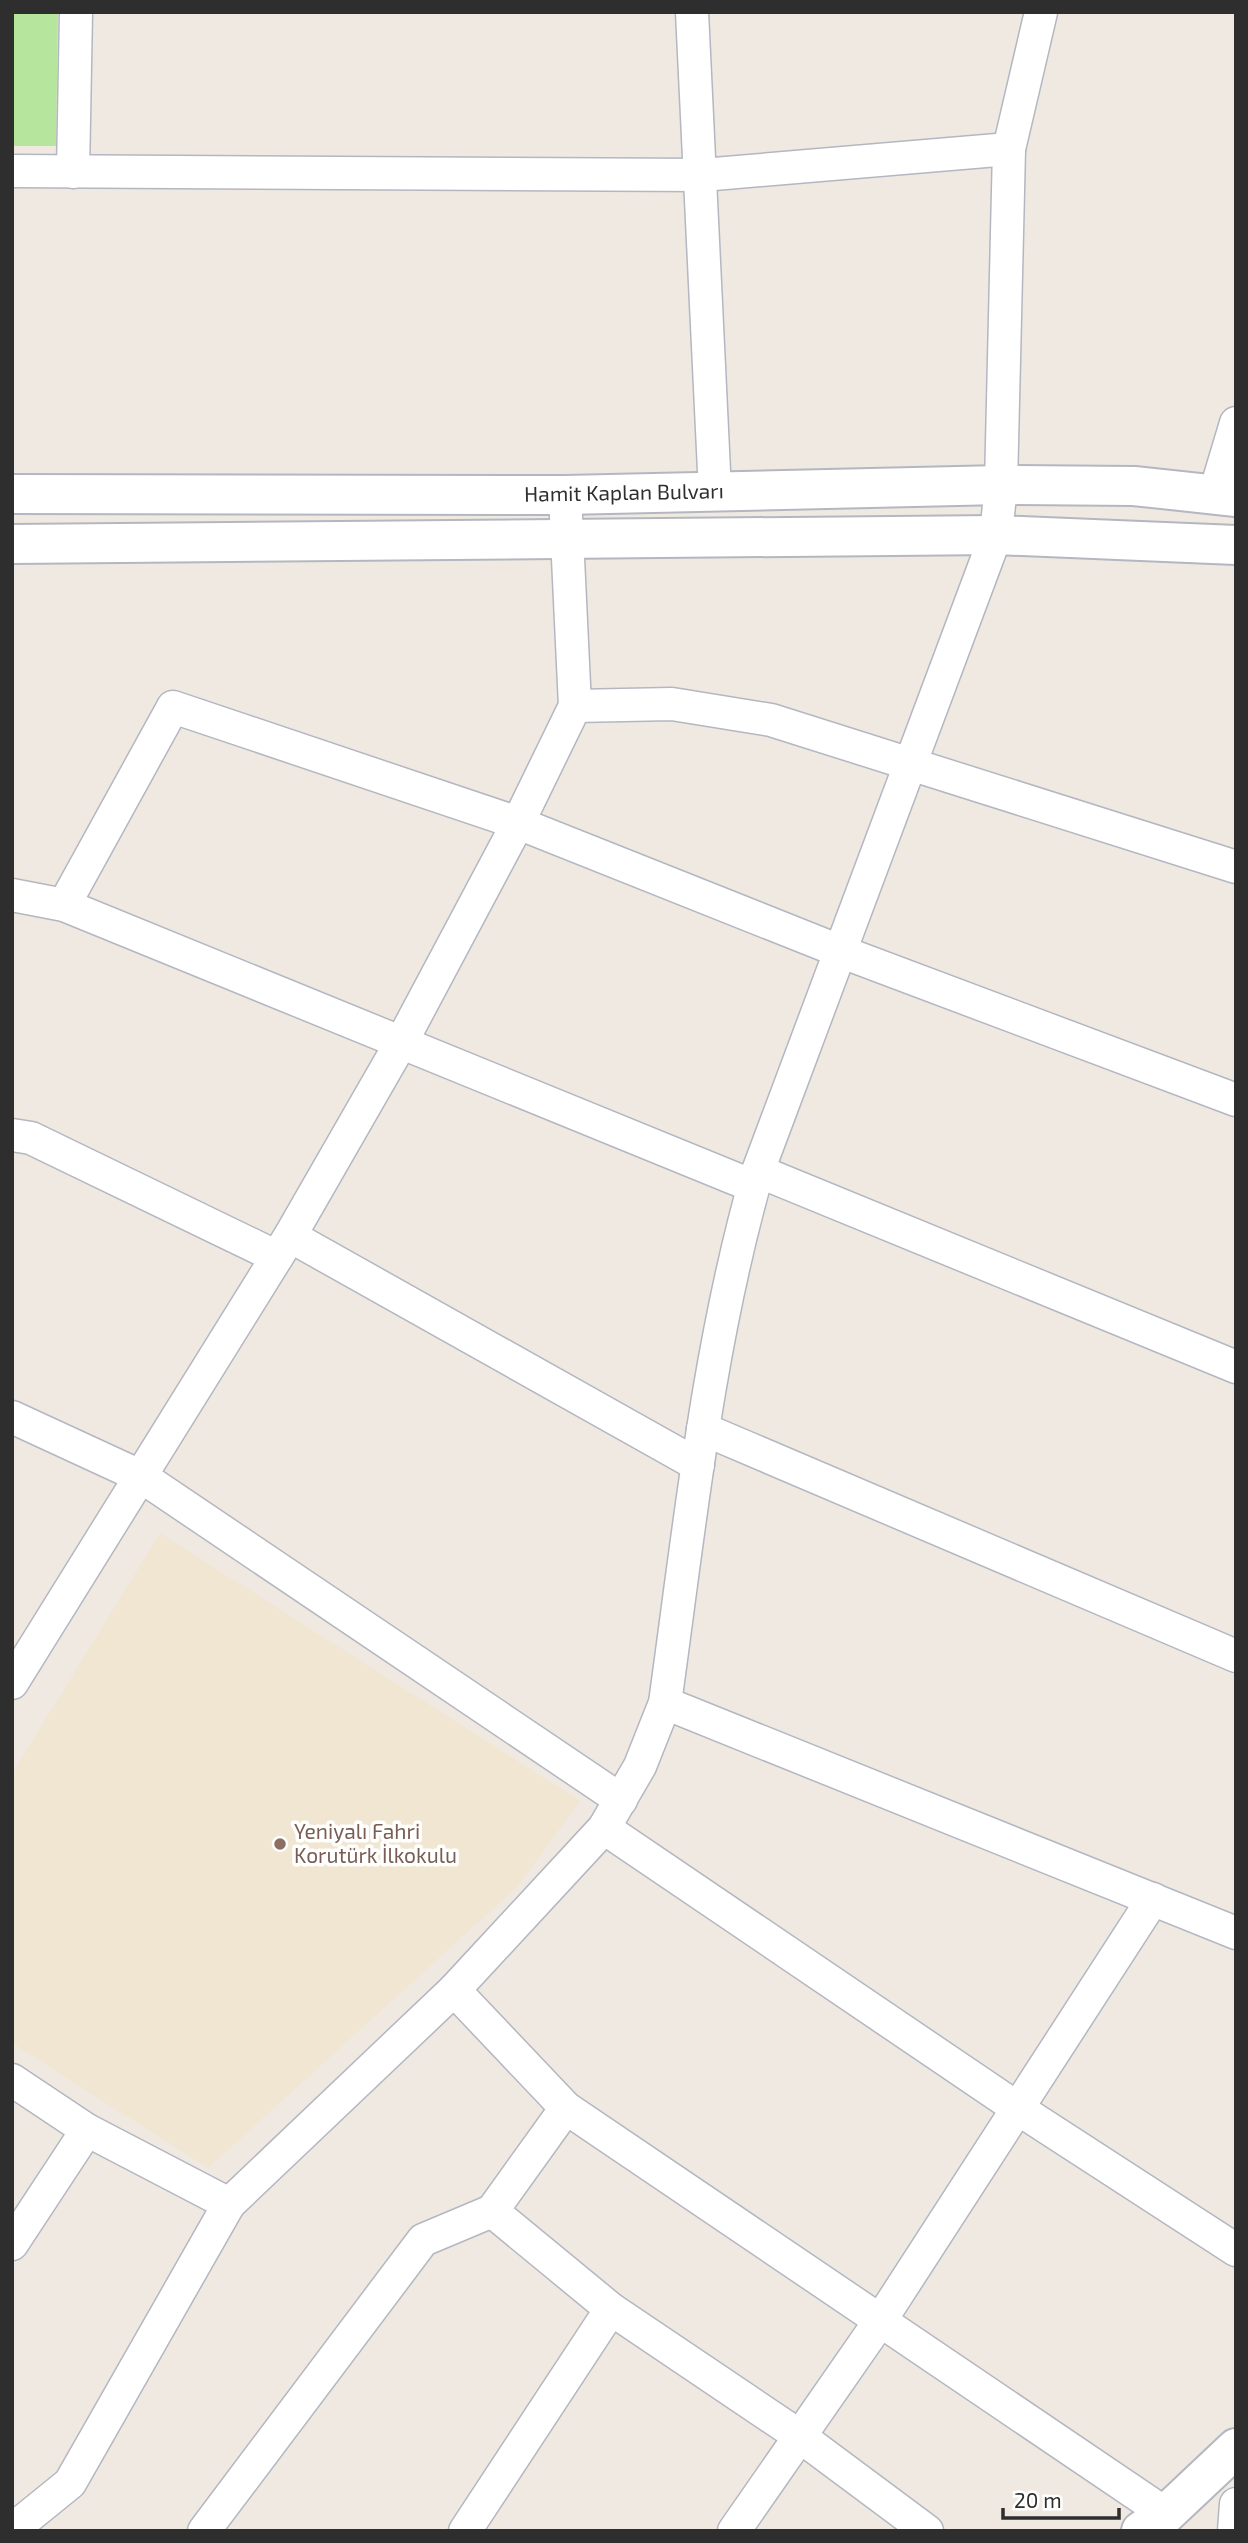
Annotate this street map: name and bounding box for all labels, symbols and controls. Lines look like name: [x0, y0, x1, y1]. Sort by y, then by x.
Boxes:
street label: Hamit Kaplan Bulvarı: [524, 477, 724, 506]
place label: Yeniyalı Fahri Korutürk İlkokulu: [294, 1818, 457, 1867]
marker: Yeniyalı Fahri Korutürk İlkokulu: [272, 1836, 288, 1852]
scale bar: [1003, 2476, 1118, 2520]
text: 20 m: [1014, 2487, 1062, 2512]

